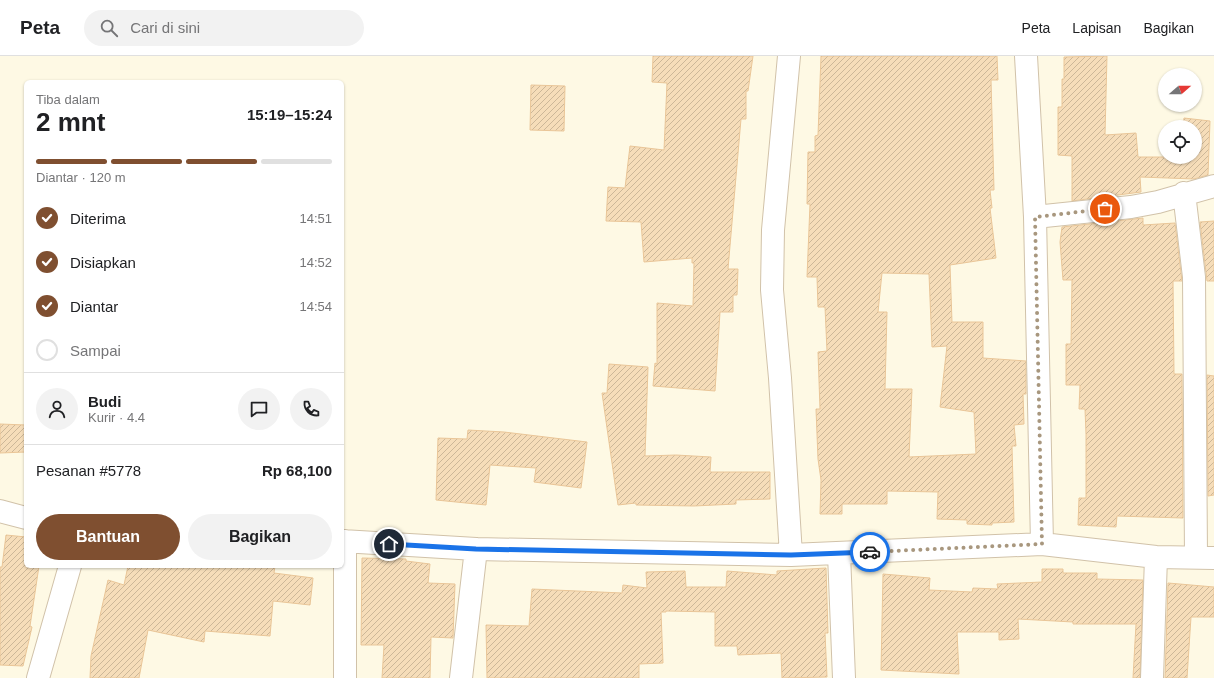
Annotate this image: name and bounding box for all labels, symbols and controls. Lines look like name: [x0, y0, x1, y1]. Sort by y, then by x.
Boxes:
search box: [84, 10, 364, 46]
text: Peta: [20, 17, 60, 38]
icon: search: [98, 17, 120, 39]
text: Cari di sini: [130, 19, 200, 36]
text: Peta: [1022, 20, 1050, 36]
text: Lapisan: [1072, 20, 1121, 36]
text: Bagikan: [1143, 20, 1194, 36]
north arrow: [1158, 68, 1202, 112]
map controls: [1158, 68, 1202, 164]
text: Tiba dalam: [36, 92, 100, 107]
text: 15:19–15:24: [247, 106, 332, 123]
text: 2 mnt: [36, 107, 105, 137]
button: locate: [1158, 120, 1202, 164]
text: Diantar · 120 m: [36, 170, 126, 185]
pin: [1088, 192, 1122, 226]
icon: bag: [1094, 198, 1116, 220]
icon: check: [36, 207, 58, 229]
text: Diterima: [70, 210, 126, 227]
text: 14:51: [299, 211, 332, 226]
icon: check: [36, 251, 58, 273]
text: Disiapkan: [70, 254, 136, 271]
text: 14:52: [299, 255, 332, 270]
icon: check: [36, 295, 58, 317]
text: Diantar: [70, 298, 118, 315]
text: 14:54: [299, 299, 332, 314]
text: Sampai: [70, 342, 121, 359]
button: person: [36, 388, 78, 430]
button: chat: [238, 388, 280, 430]
button: phone: [290, 388, 332, 430]
text: Budi: [88, 393, 121, 410]
text: Kurir · 4.4: [88, 410, 145, 425]
text: Pesanan #5778: [36, 462, 141, 479]
text: Rp 68,100: [262, 462, 332, 479]
button: Bantuan: [36, 514, 180, 560]
button: Bagikan: [188, 514, 332, 560]
pin: [372, 527, 406, 561]
courier: [850, 532, 890, 572]
icon: home: [378, 533, 400, 555]
icon: car: [859, 541, 881, 563]

